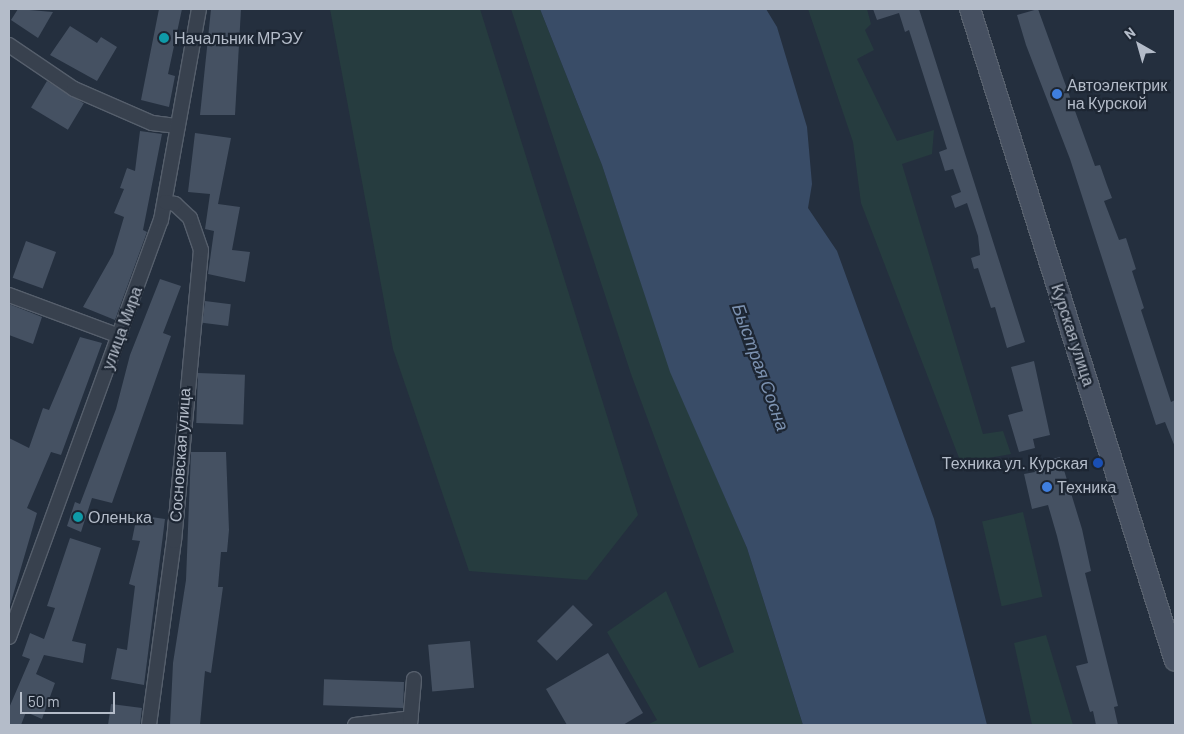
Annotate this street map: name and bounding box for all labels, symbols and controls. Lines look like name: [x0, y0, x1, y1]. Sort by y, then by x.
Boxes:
north arrow: [1114, 20, 1164, 70]
text: N: [1121, 23, 1138, 42]
place label: Начальник МРЭУ: [174, 28, 303, 48]
marker: Начальник МРЭУ: [158, 32, 170, 44]
place label: Автоэлектрик на Курской: [1067, 75, 1167, 113]
marker: Автоэлектрик на Курской: [1051, 88, 1063, 100]
street label: Курская улица: [1047, 282, 1099, 388]
street label: улица Мира: [98, 284, 146, 372]
water label: Быстрая Сосна: [728, 300, 794, 434]
street label: Сосновская улица: [166, 387, 194, 523]
place label: Техника ул. Курская: [942, 453, 1088, 473]
marker: Техника ул. Курская: [1092, 457, 1104, 469]
place label: Техника: [1057, 477, 1116, 497]
marker: Техника: [1041, 481, 1053, 493]
place label: Оленька: [88, 507, 152, 527]
marker: Оленька: [72, 511, 84, 523]
scale bar: [22, 682, 118, 714]
text: 50 m: [28, 692, 60, 710]

